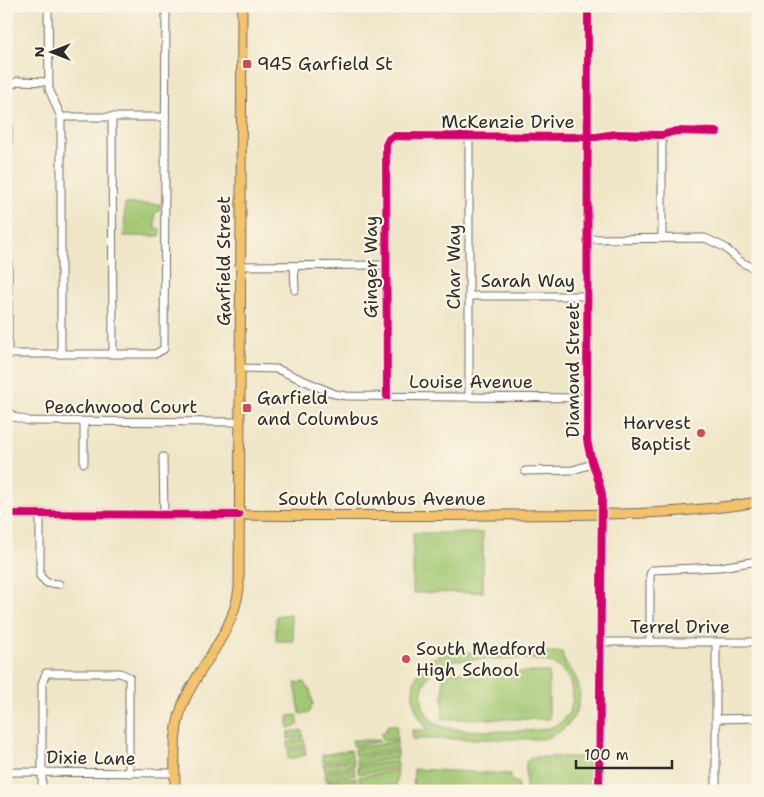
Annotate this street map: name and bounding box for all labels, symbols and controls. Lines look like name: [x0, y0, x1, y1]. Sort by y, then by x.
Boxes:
north arrow: [28, 28, 78, 78]
text: N: [30, 46, 48, 58]
place label: 945 Garfield St: [257, 52, 393, 76]
marker: 945 Garfield St: [241, 58, 253, 70]
street label: McKenzie Drive: [441, 110, 575, 134]
street label: Garfield Street: [212, 196, 236, 326]
street label: Ginger Way: [359, 216, 383, 318]
street label: Char Way: [442, 224, 466, 310]
street label: Sarah Way: [481, 269, 575, 293]
street label: Diamond Street: [561, 302, 585, 438]
street label: Louise Avenue: [409, 370, 533, 394]
place label: Garfield and Columbus: [257, 386, 379, 431]
street label: Peachwood Court: [45, 395, 198, 419]
marker: Garfield and Columbus: [241, 402, 253, 414]
place label: Harvest Baptist: [623, 411, 691, 456]
marker: Harvest Baptist: [695, 427, 707, 439]
street label: South Columbus Avenue: [278, 487, 486, 511]
street label: Terrel Drive: [630, 615, 730, 639]
place label: South Medford High School: [416, 637, 546, 682]
marker: South Medford High School: [400, 653, 412, 665]
scale bar: [576, 737, 673, 769]
street label: Dixie Lane: [46, 745, 136, 771]
text: 100 m: [584, 745, 629, 765]

